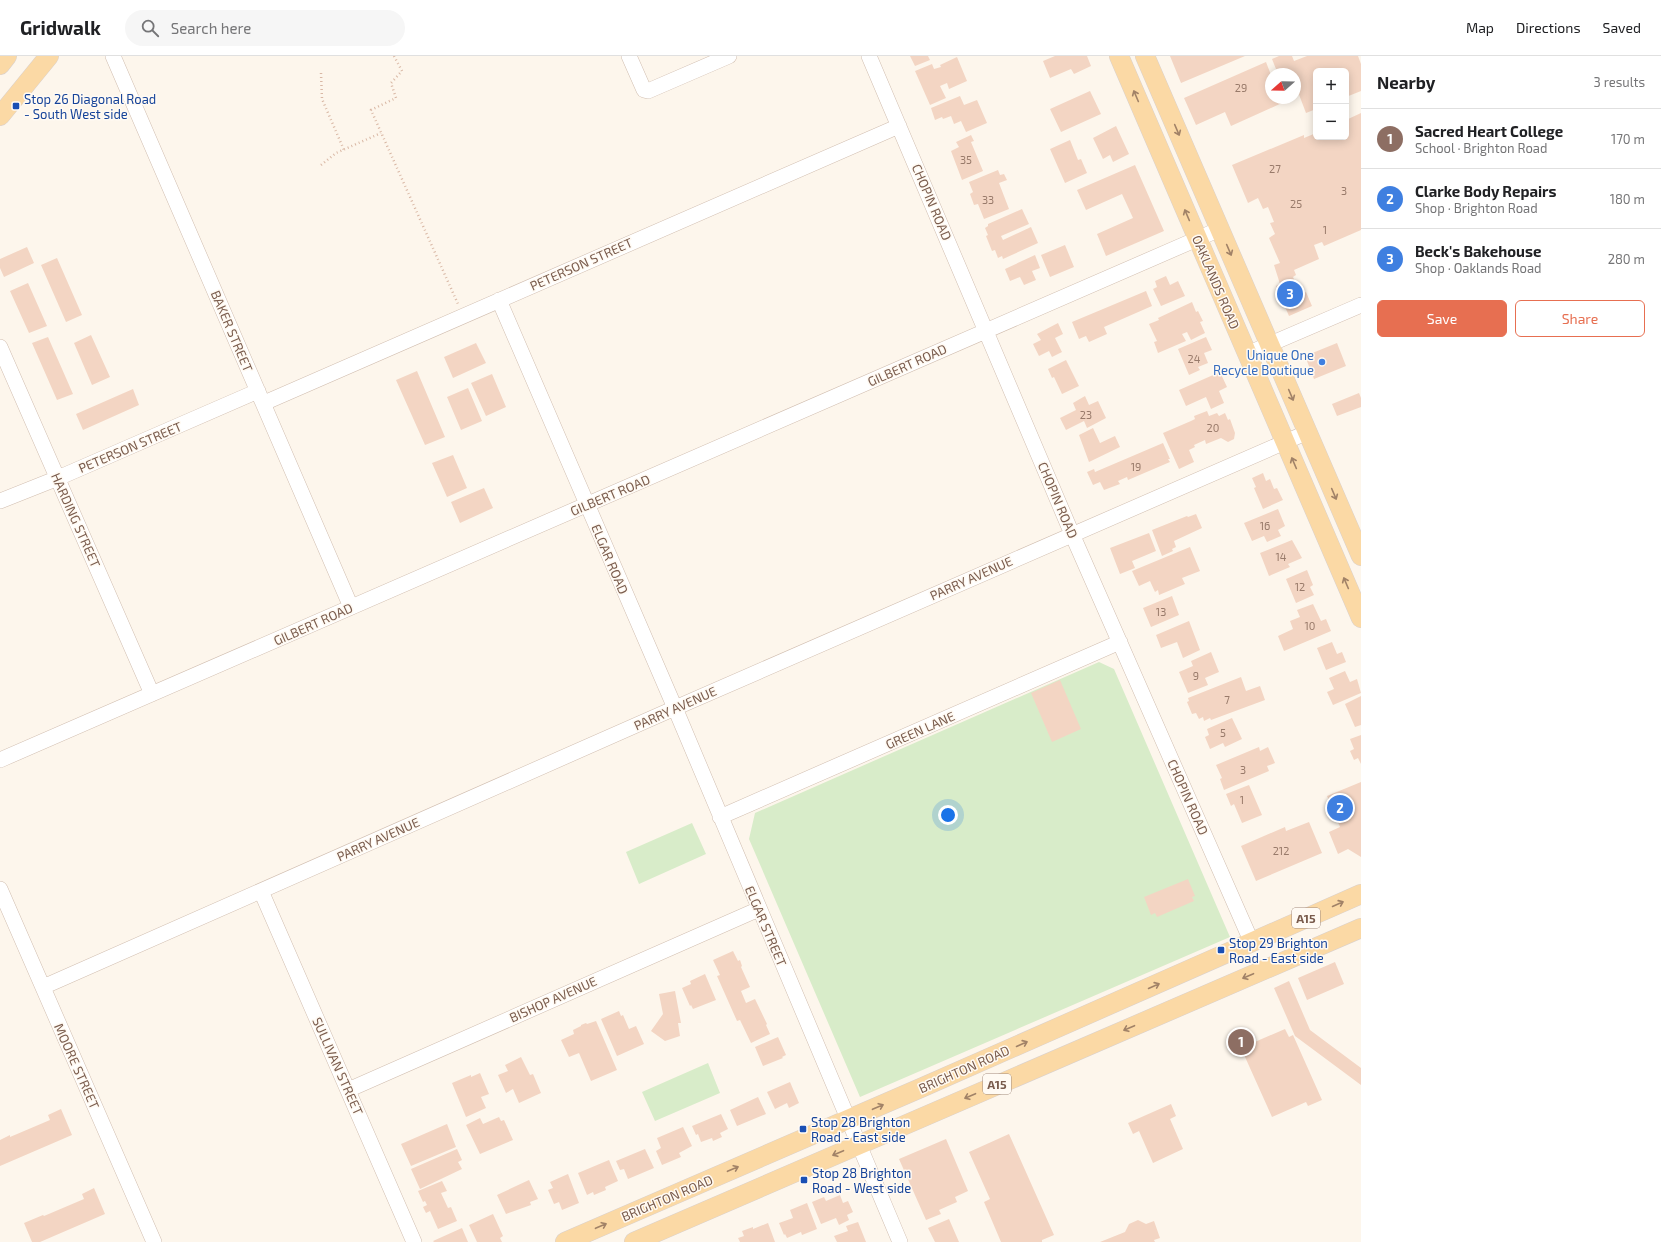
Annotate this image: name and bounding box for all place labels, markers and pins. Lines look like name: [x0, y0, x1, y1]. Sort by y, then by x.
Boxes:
place label: Stop 26 Diagonal Road - South West side: [24, 91, 156, 122]
marker: Stop 26 Diagonal Road - South West side: [11, 101, 21, 111]
pin: 3: [1277, 279, 1303, 309]
place label: Unique One Recycle Boutique: [1213, 347, 1314, 378]
marker: Unique One Recycle Boutique: [1317, 357, 1327, 367]
pin: 2: [1327, 793, 1353, 823]
place label: Stop 29 Brighton Road - East side: [1229, 935, 1328, 966]
marker: Stop 29 Brighton Road - East side: [1216, 945, 1226, 955]
pin: 1: [1228, 1027, 1254, 1057]
place label: Stop 28 Brighton Road - East side: [811, 1114, 910, 1145]
marker: Stop 28 Brighton Road - East side: [798, 1124, 808, 1134]
place label: Stop 28 Brighton Road - West side: [812, 1165, 911, 1196]
marker: Stop 28 Brighton Road - West side: [799, 1175, 809, 1185]

